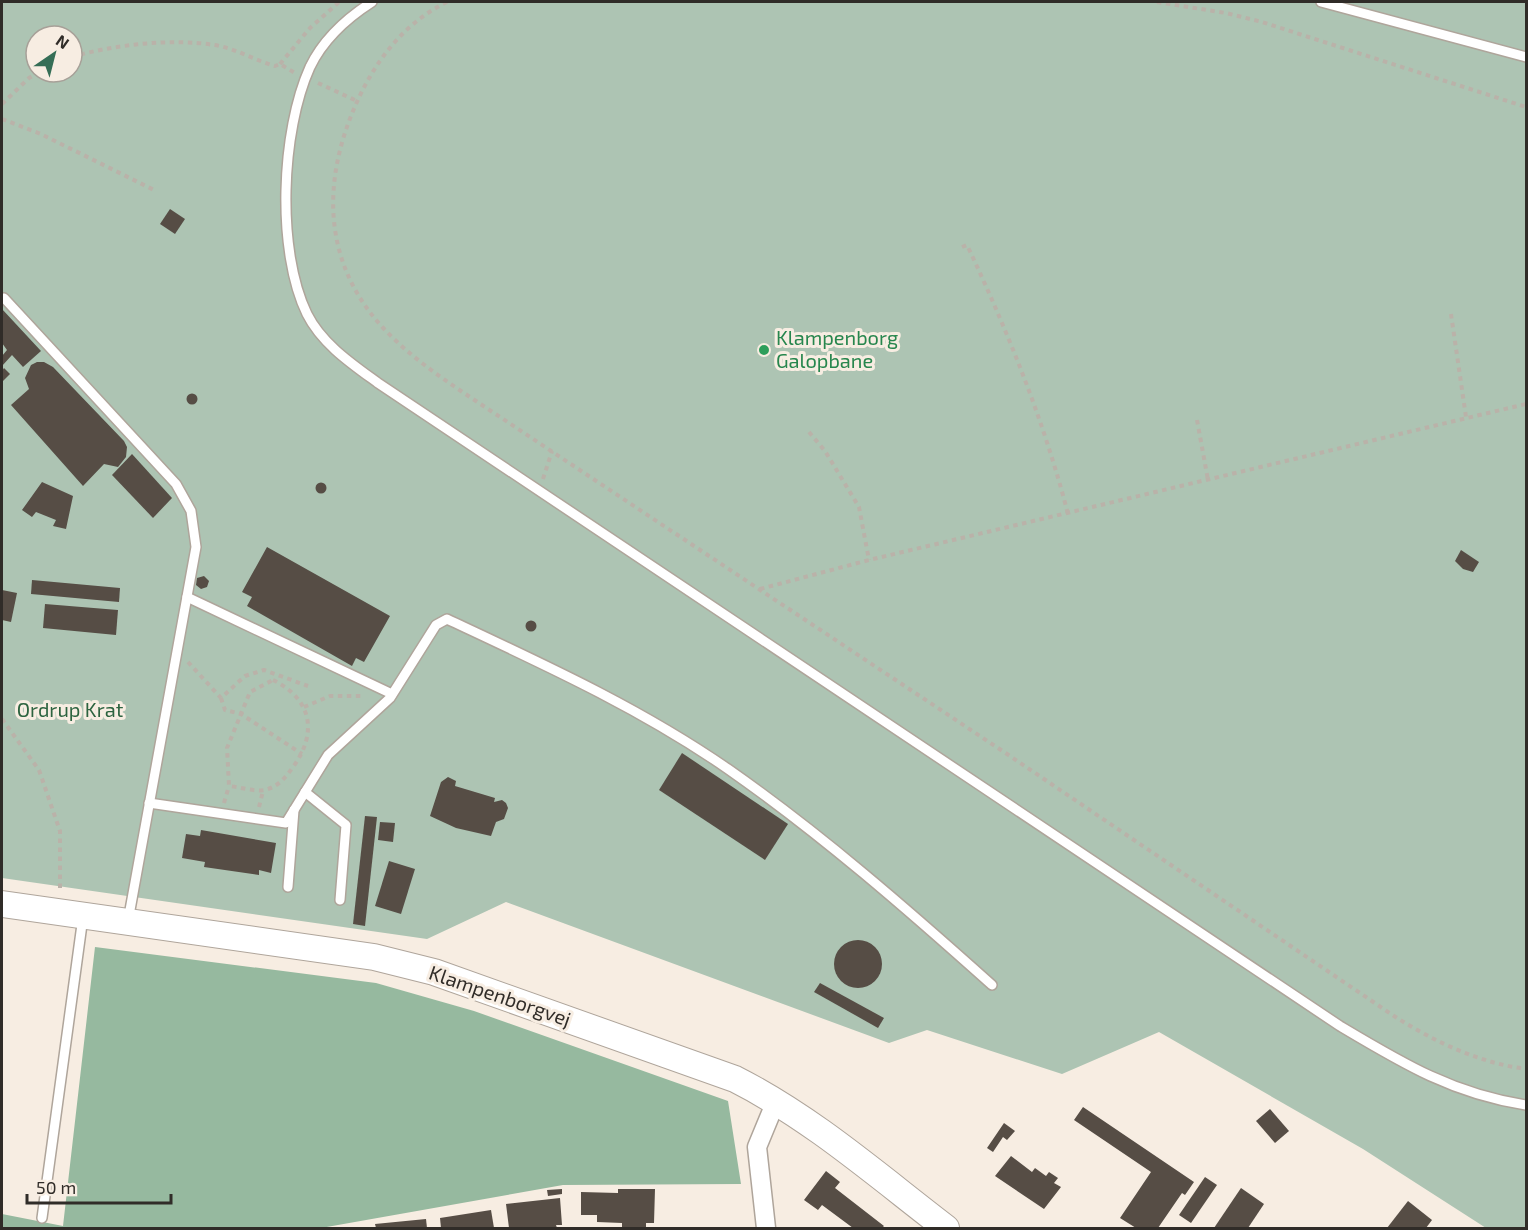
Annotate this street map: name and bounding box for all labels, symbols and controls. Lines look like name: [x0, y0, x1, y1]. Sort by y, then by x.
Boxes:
north arrow: [24, 24, 84, 84]
text: N: [53, 30, 73, 52]
place label: Klampenborg Galopbane: [776, 325, 898, 372]
marker: Klampenborg Galopbane: [757, 343, 771, 357]
park label: Ordrup Krat: [17, 697, 124, 721]
street label: Klampenborgvej: [426, 960, 574, 1031]
scale bar: [27, 1167, 171, 1205]
text: 50 m: [36, 1176, 76, 1198]

